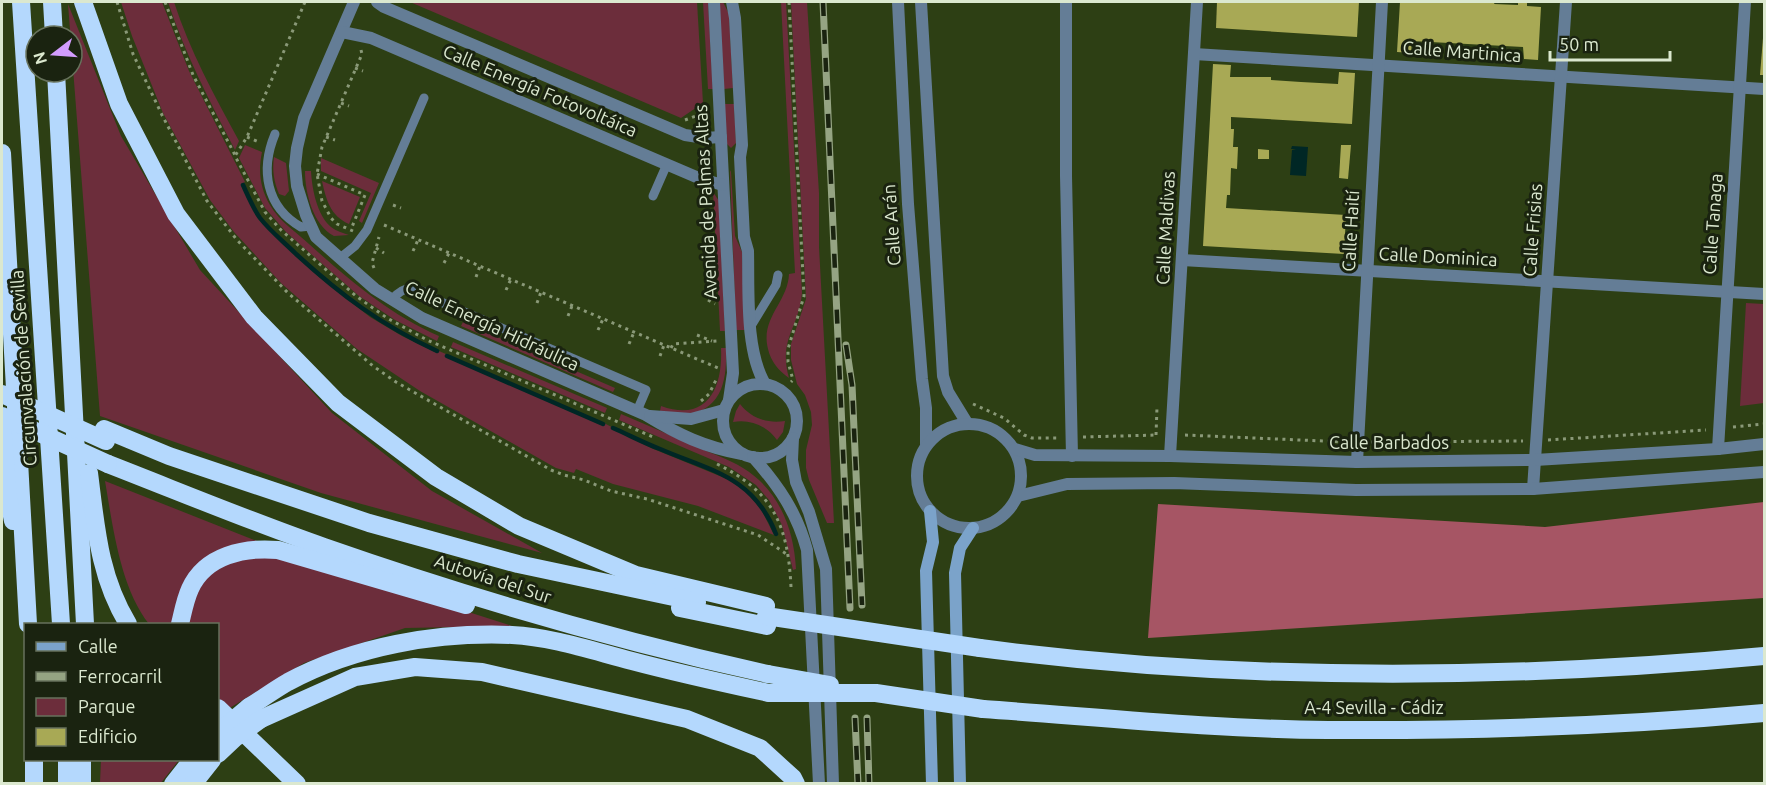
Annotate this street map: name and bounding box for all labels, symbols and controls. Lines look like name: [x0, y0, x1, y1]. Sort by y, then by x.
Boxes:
north arrow: [24, 24, 84, 84]
scale bar: [1550, 24, 1670, 62]
text: 50 m: [1559, 34, 1599, 54]
street label: Calle Martinica: [1402, 37, 1522, 65]
street label: Calle Energía Fotovoltáica: [440, 40, 640, 140]
text: N: [29, 50, 50, 67]
street label: Avenida de Palmas Altas: [690, 104, 720, 300]
street label: Calle Maldivas: [1152, 170, 1178, 285]
street label: Calle Tanaga: [1698, 173, 1726, 275]
street label: Calle Frisias: [1519, 182, 1545, 277]
street label: Calle Arán: [878, 184, 904, 267]
street label: Calle Haití: [1338, 189, 1362, 272]
street label: Calle Dominica: [1378, 243, 1498, 269]
street label: Circunvalación de Sevilla: [6, 269, 40, 467]
street label: Calle Energía Hidráulica: [402, 276, 583, 374]
street label: Calle Barbados: [1329, 432, 1449, 452]
street label: Autovía del Sur: [432, 550, 555, 606]
legend: [24, 623, 219, 761]
text: Calle: [78, 636, 118, 656]
text: Ferrocarril: [78, 666, 162, 686]
text: Parque: [78, 696, 135, 716]
street label: A-4 Sevilla - Cádiz: [1304, 697, 1444, 717]
text: Edificio: [78, 726, 137, 746]

